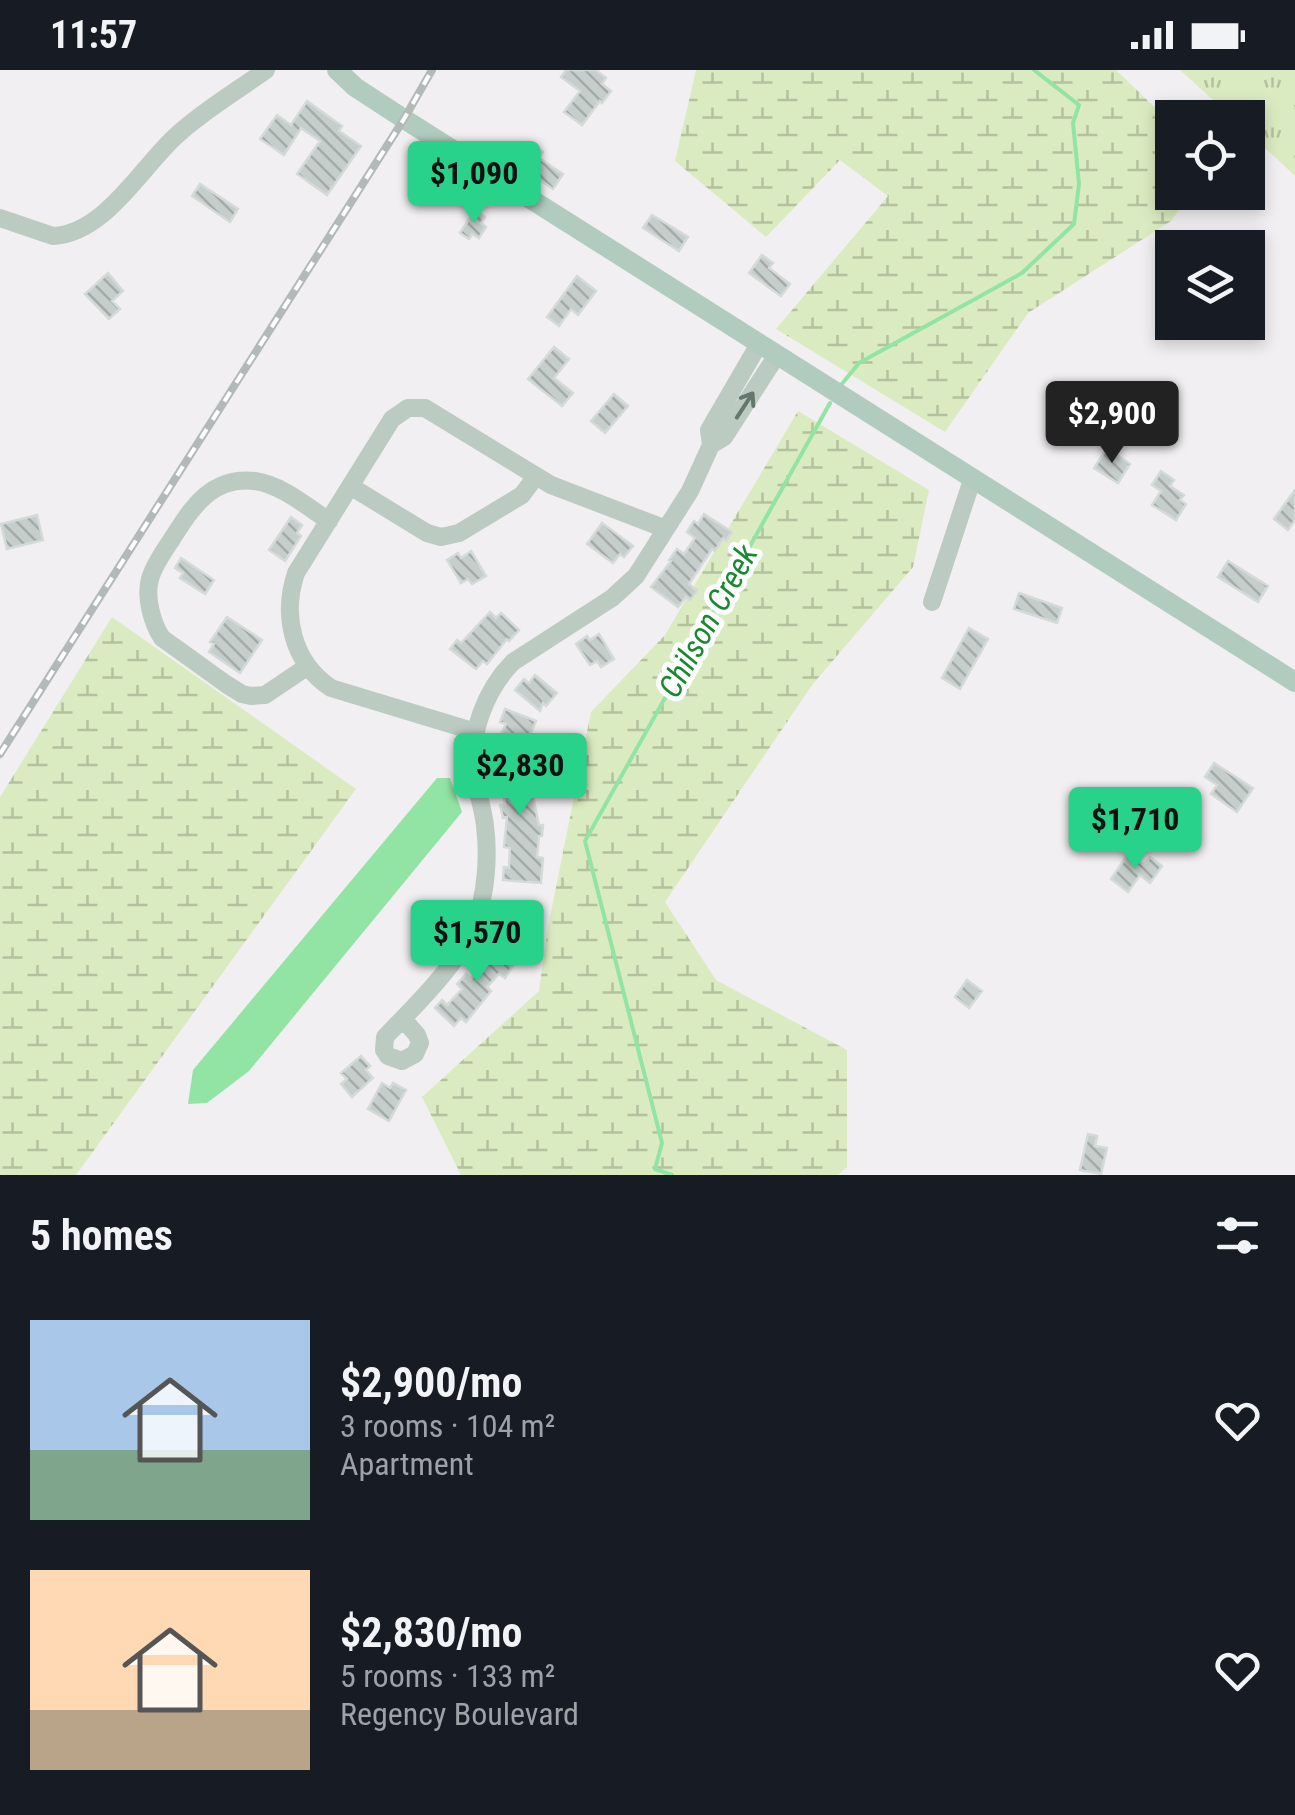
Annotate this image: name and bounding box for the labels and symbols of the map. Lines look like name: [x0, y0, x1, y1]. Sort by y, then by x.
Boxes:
pin: $1,090: [393, 141, 555, 226]
pin: $2,900: [1031, 381, 1193, 466]
one-way arrow: [734, 391, 755, 419]
water label: Chilson Creek: [650, 537, 766, 704]
pin: $2,830: [439, 733, 601, 818]
pin: $1,710: [1054, 787, 1216, 872]
pin: $1,570: [396, 900, 558, 985]

